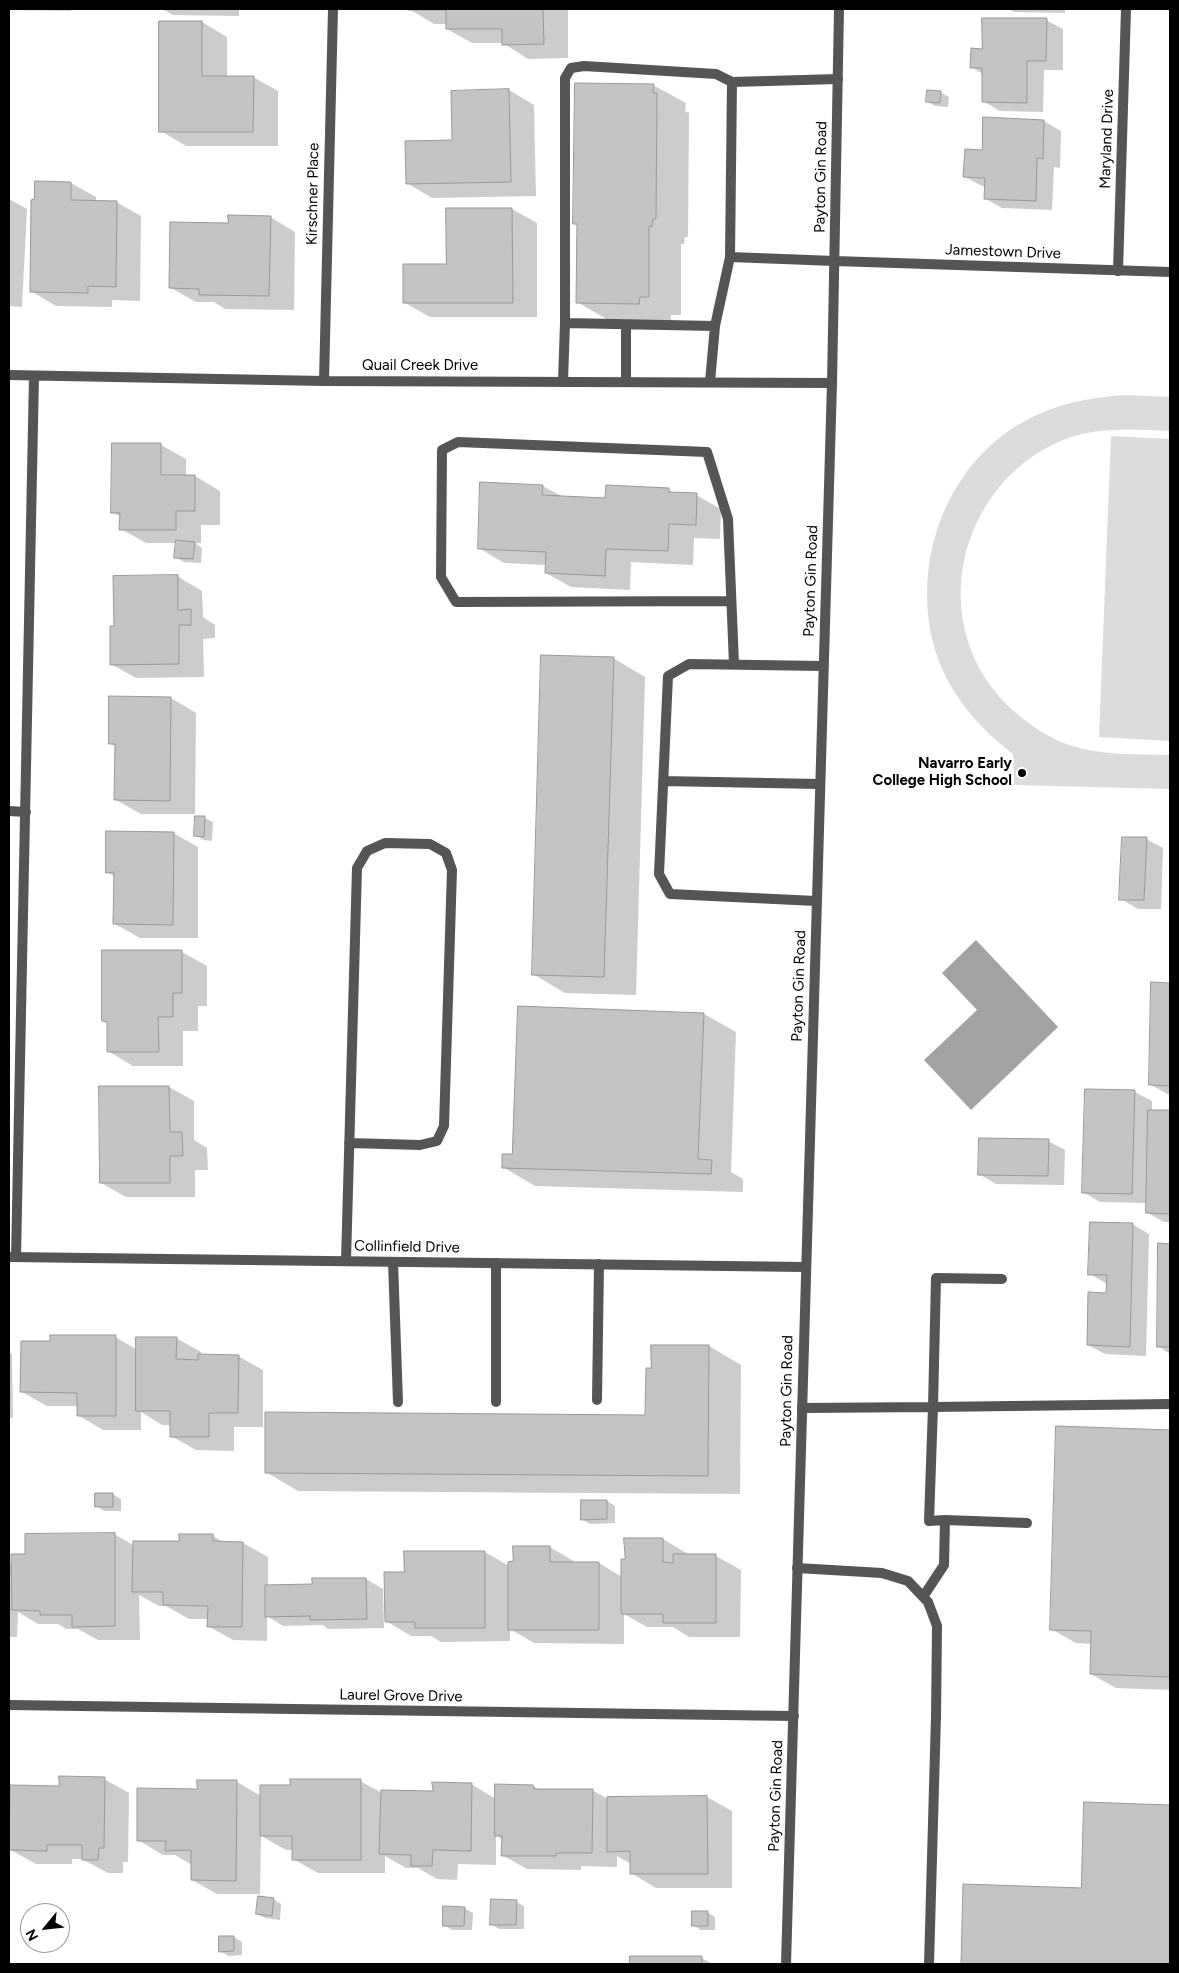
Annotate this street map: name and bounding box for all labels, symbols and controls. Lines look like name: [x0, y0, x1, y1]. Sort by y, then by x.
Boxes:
street label: Maryland Drive: [1096, 89, 1118, 189]
street label: Payton Gin Road: [811, 121, 831, 233]
street label: Kirschner Place: [303, 143, 323, 245]
street label: Jamestown Drive: [945, 241, 1061, 263]
street label: Quail Creek Drive: [362, 357, 478, 375]
street label: Payton Gin Road: [800, 525, 822, 637]
place label: Navarro Early College High School: [873, 755, 1012, 790]
marker: Navarro Early College High School: [1016, 767, 1028, 779]
street label: Payton Gin Road: [788, 930, 810, 1042]
street label: Collinfield Drive: [354, 1237, 460, 1257]
street label: Payton Gin Road: [777, 1335, 797, 1447]
street label: Laurel Grove Drive: [339, 1686, 463, 1706]
street label: Payton Gin Road: [765, 1740, 787, 1852]
north arrow: [20, 1903, 70, 1953]
text: N: [22, 1926, 42, 1944]

